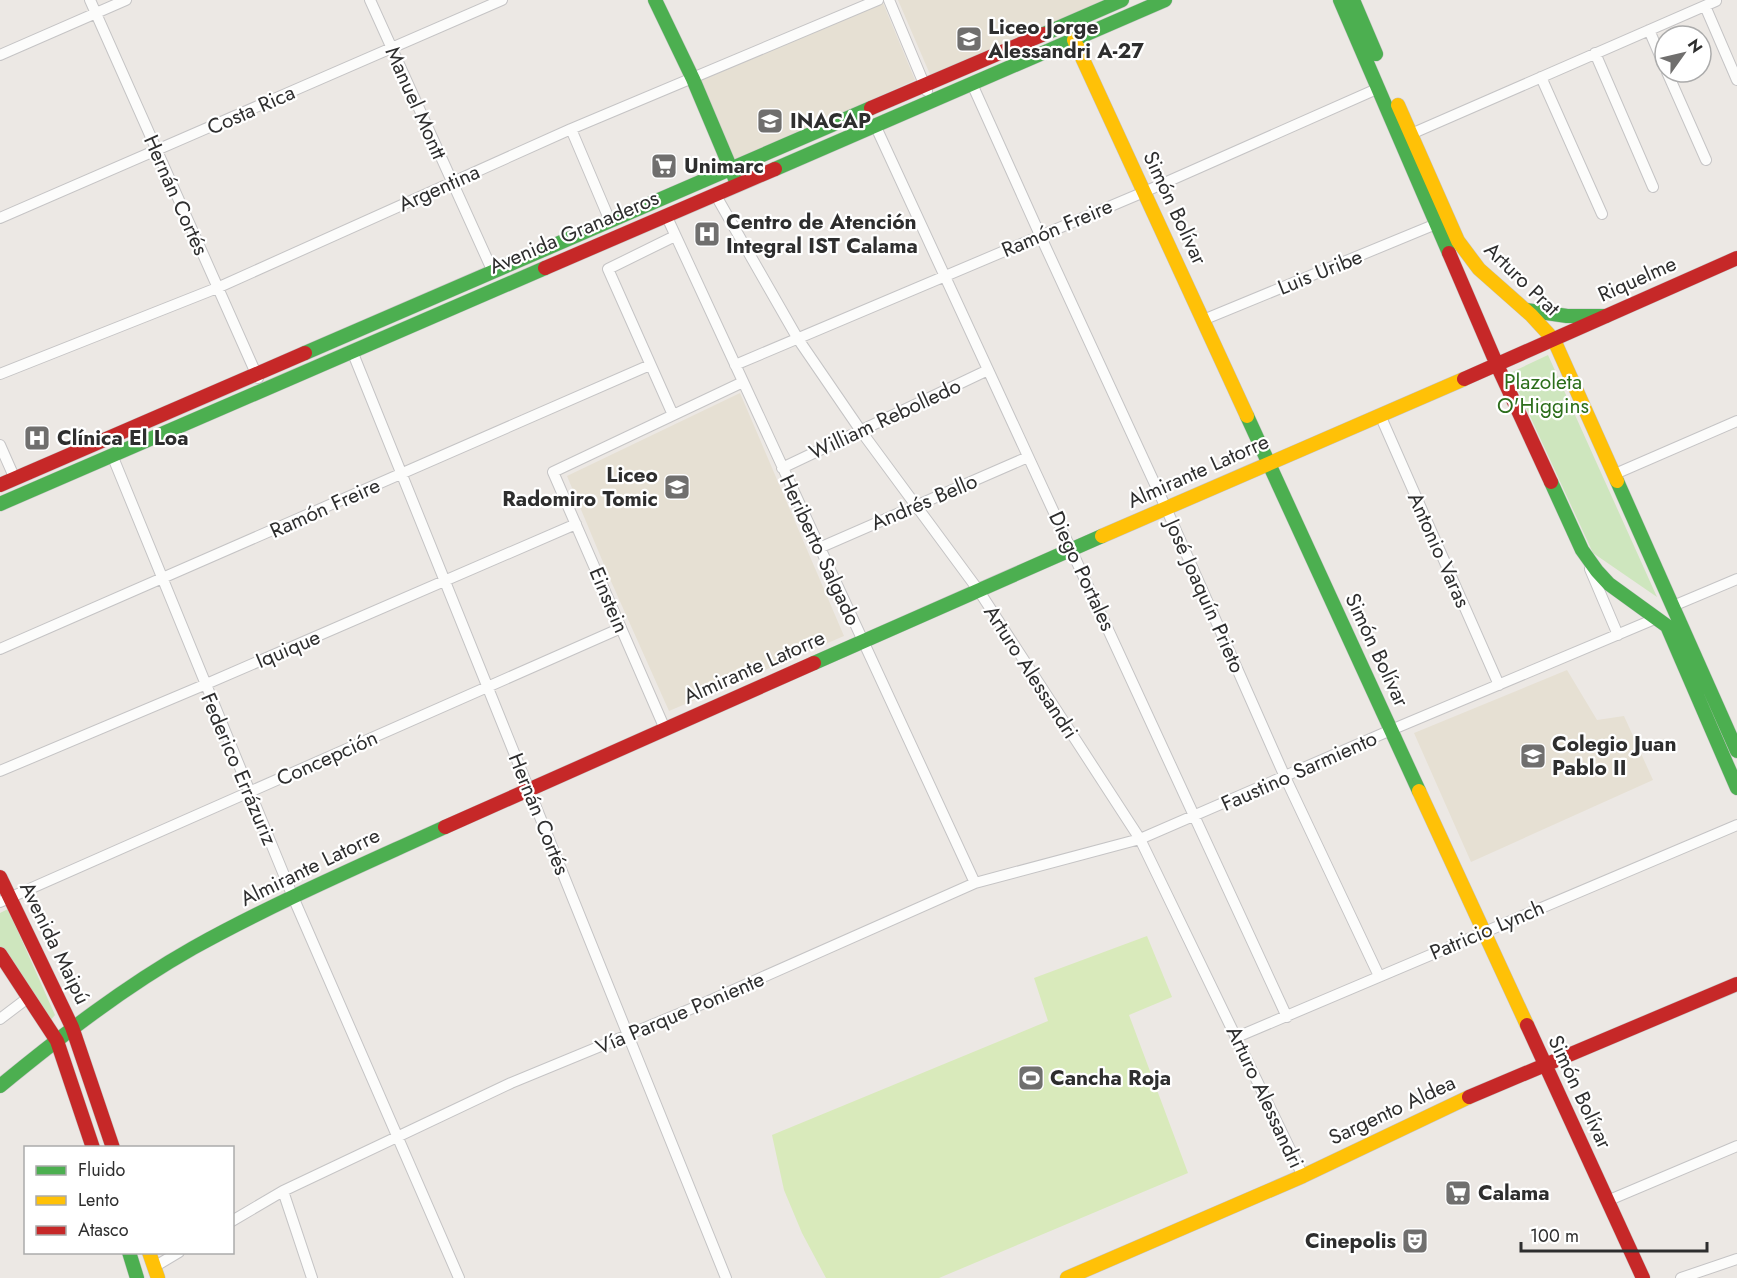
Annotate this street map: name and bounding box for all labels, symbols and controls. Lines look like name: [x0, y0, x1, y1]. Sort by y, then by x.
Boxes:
place label: Liceo Jorge Alessandri A-27: [987, 12, 1144, 66]
school or university icon: Liceo Jorge Alessandri A-27: [954, 24, 984, 54]
north arrow: [1653, 24, 1713, 84]
text: N: [1682, 34, 1708, 58]
street label: Manuel Montt: [378, 42, 454, 164]
street label: Costa Rica: [202, 77, 300, 143]
school or university icon: INACAP: [755, 106, 785, 136]
place label: INACAP: [790, 106, 871, 136]
street label: Hernán Cortés: [136, 130, 216, 260]
street label: Simón Bolívar: [1136, 146, 1215, 270]
supermarket icon: Unimarc: [649, 151, 679, 181]
place label: Unimarc: [684, 151, 764, 181]
street label: Argentina: [394, 157, 484, 219]
street label: Avenida Granaderos: [485, 183, 663, 281]
street label: Ramón Freire: [997, 191, 1117, 265]
place label: Centro de Atención Integral IST Calama: [726, 207, 918, 261]
hospital icon: Centro de Atención Integral IST Calama: [692, 219, 722, 249]
street label: Arturo Prat: [1477, 235, 1567, 323]
street label: Luis Uribe: [1273, 241, 1367, 303]
street label: Riquelme: [1593, 248, 1681, 310]
park label: Plazoleta O'Higgins: [1497, 367, 1589, 421]
street label: William Rebolledo: [804, 371, 966, 467]
hospital icon: Clínica El Loa: [22, 423, 52, 453]
place label: Clínica El Loa: [57, 423, 188, 453]
street label: Almirante Latorre: [1122, 426, 1274, 516]
place label: Liceo Radomiro Tomic: [502, 460, 658, 514]
street label: Andrés Bello: [866, 466, 982, 538]
street label: Ramón Freire: [265, 470, 385, 546]
street label: Heriberto Salgado: [772, 470, 868, 630]
school or university icon: Liceo Radomiro Tomic: [662, 472, 692, 502]
street label: Antonio Varas: [1400, 488, 1478, 612]
street label: Diego Portales: [1041, 506, 1123, 636]
street label: José Joaquín Prieto: [1156, 512, 1252, 678]
street label: Einstein: [582, 562, 636, 638]
street label: Simón Bolívar: [1338, 588, 1417, 712]
street label: Arturo Alessandri: [976, 599, 1086, 745]
street label: Iquique: [251, 622, 325, 676]
street label: Almirante Latorre: [678, 622, 830, 712]
street label: Federico Errázuriz: [193, 688, 285, 850]
street label: Concepción: [272, 722, 382, 794]
street label: Faustino Sarmiento: [1216, 723, 1382, 819]
place label: Colegio Juan Pablo II: [1552, 729, 1677, 783]
school or university icon: Colegio Juan Pablo II: [1518, 741, 1548, 771]
street label: Hernán Cortés: [501, 749, 577, 879]
street label: Almirante Latorre: [235, 820, 385, 914]
street label: Avenida Maipú: [12, 877, 98, 1009]
street label: Patricio Lynch: [1425, 892, 1549, 968]
street label: Vía Parque Poniente: [591, 964, 769, 1062]
street label: Arturo Alessandri: [1219, 1021, 1311, 1173]
street label: Simón Bolívar: [1541, 1030, 1620, 1154]
sports icon: Cancha Roja: [1016, 1063, 1046, 1093]
place label: Cancha Roja: [1050, 1063, 1171, 1093]
street label: Sargento Aldea: [1324, 1068, 1460, 1152]
legend: [24, 1146, 234, 1254]
text: Fluido: [78, 1157, 126, 1183]
supermarket icon: Calama: [1443, 1178, 1473, 1208]
place label: Calama: [1478, 1178, 1550, 1208]
text: Lento: [78, 1187, 119, 1213]
scale bar: [1521, 1215, 1707, 1253]
text: Atasco: [78, 1217, 129, 1243]
text: 100 m: [1530, 1223, 1579, 1249]
place label: Cinepolis: [1305, 1226, 1396, 1256]
theatre icon: Cinepolis: [1400, 1226, 1430, 1256]

